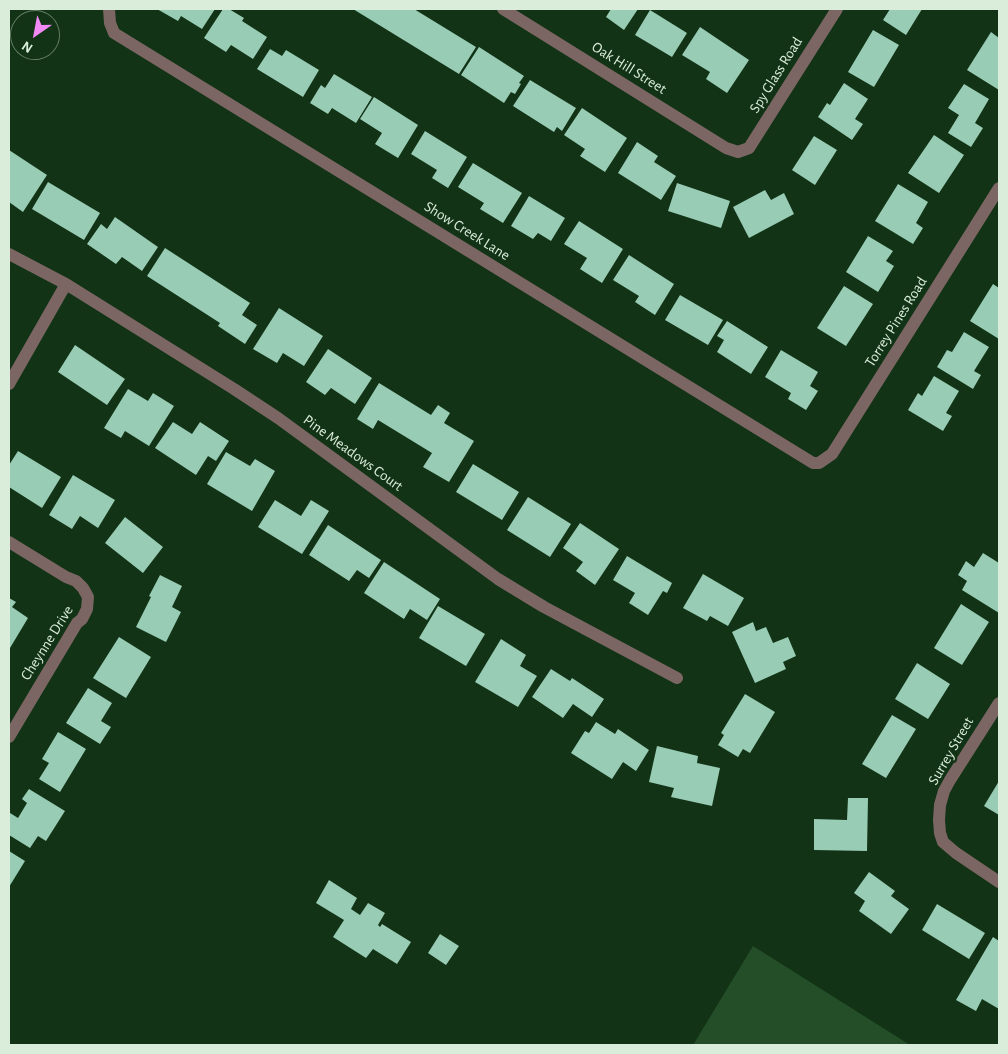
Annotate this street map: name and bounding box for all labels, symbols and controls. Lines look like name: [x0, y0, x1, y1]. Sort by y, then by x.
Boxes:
north arrow: [10, 10, 60, 60]
street label: Spy Glass Road: [746, 34, 806, 116]
text: N: [19, 38, 35, 55]
street label: Oak Hill Street: [588, 38, 670, 98]
street label: Show Creek Lane: [421, 198, 513, 264]
street label: Torrey Pines Road: [861, 274, 931, 370]
street label: Pine Meadows Court: [300, 411, 406, 495]
street label: Cheynne Drive: [17, 602, 77, 684]
street label: Surrey Street: [924, 714, 978, 788]

